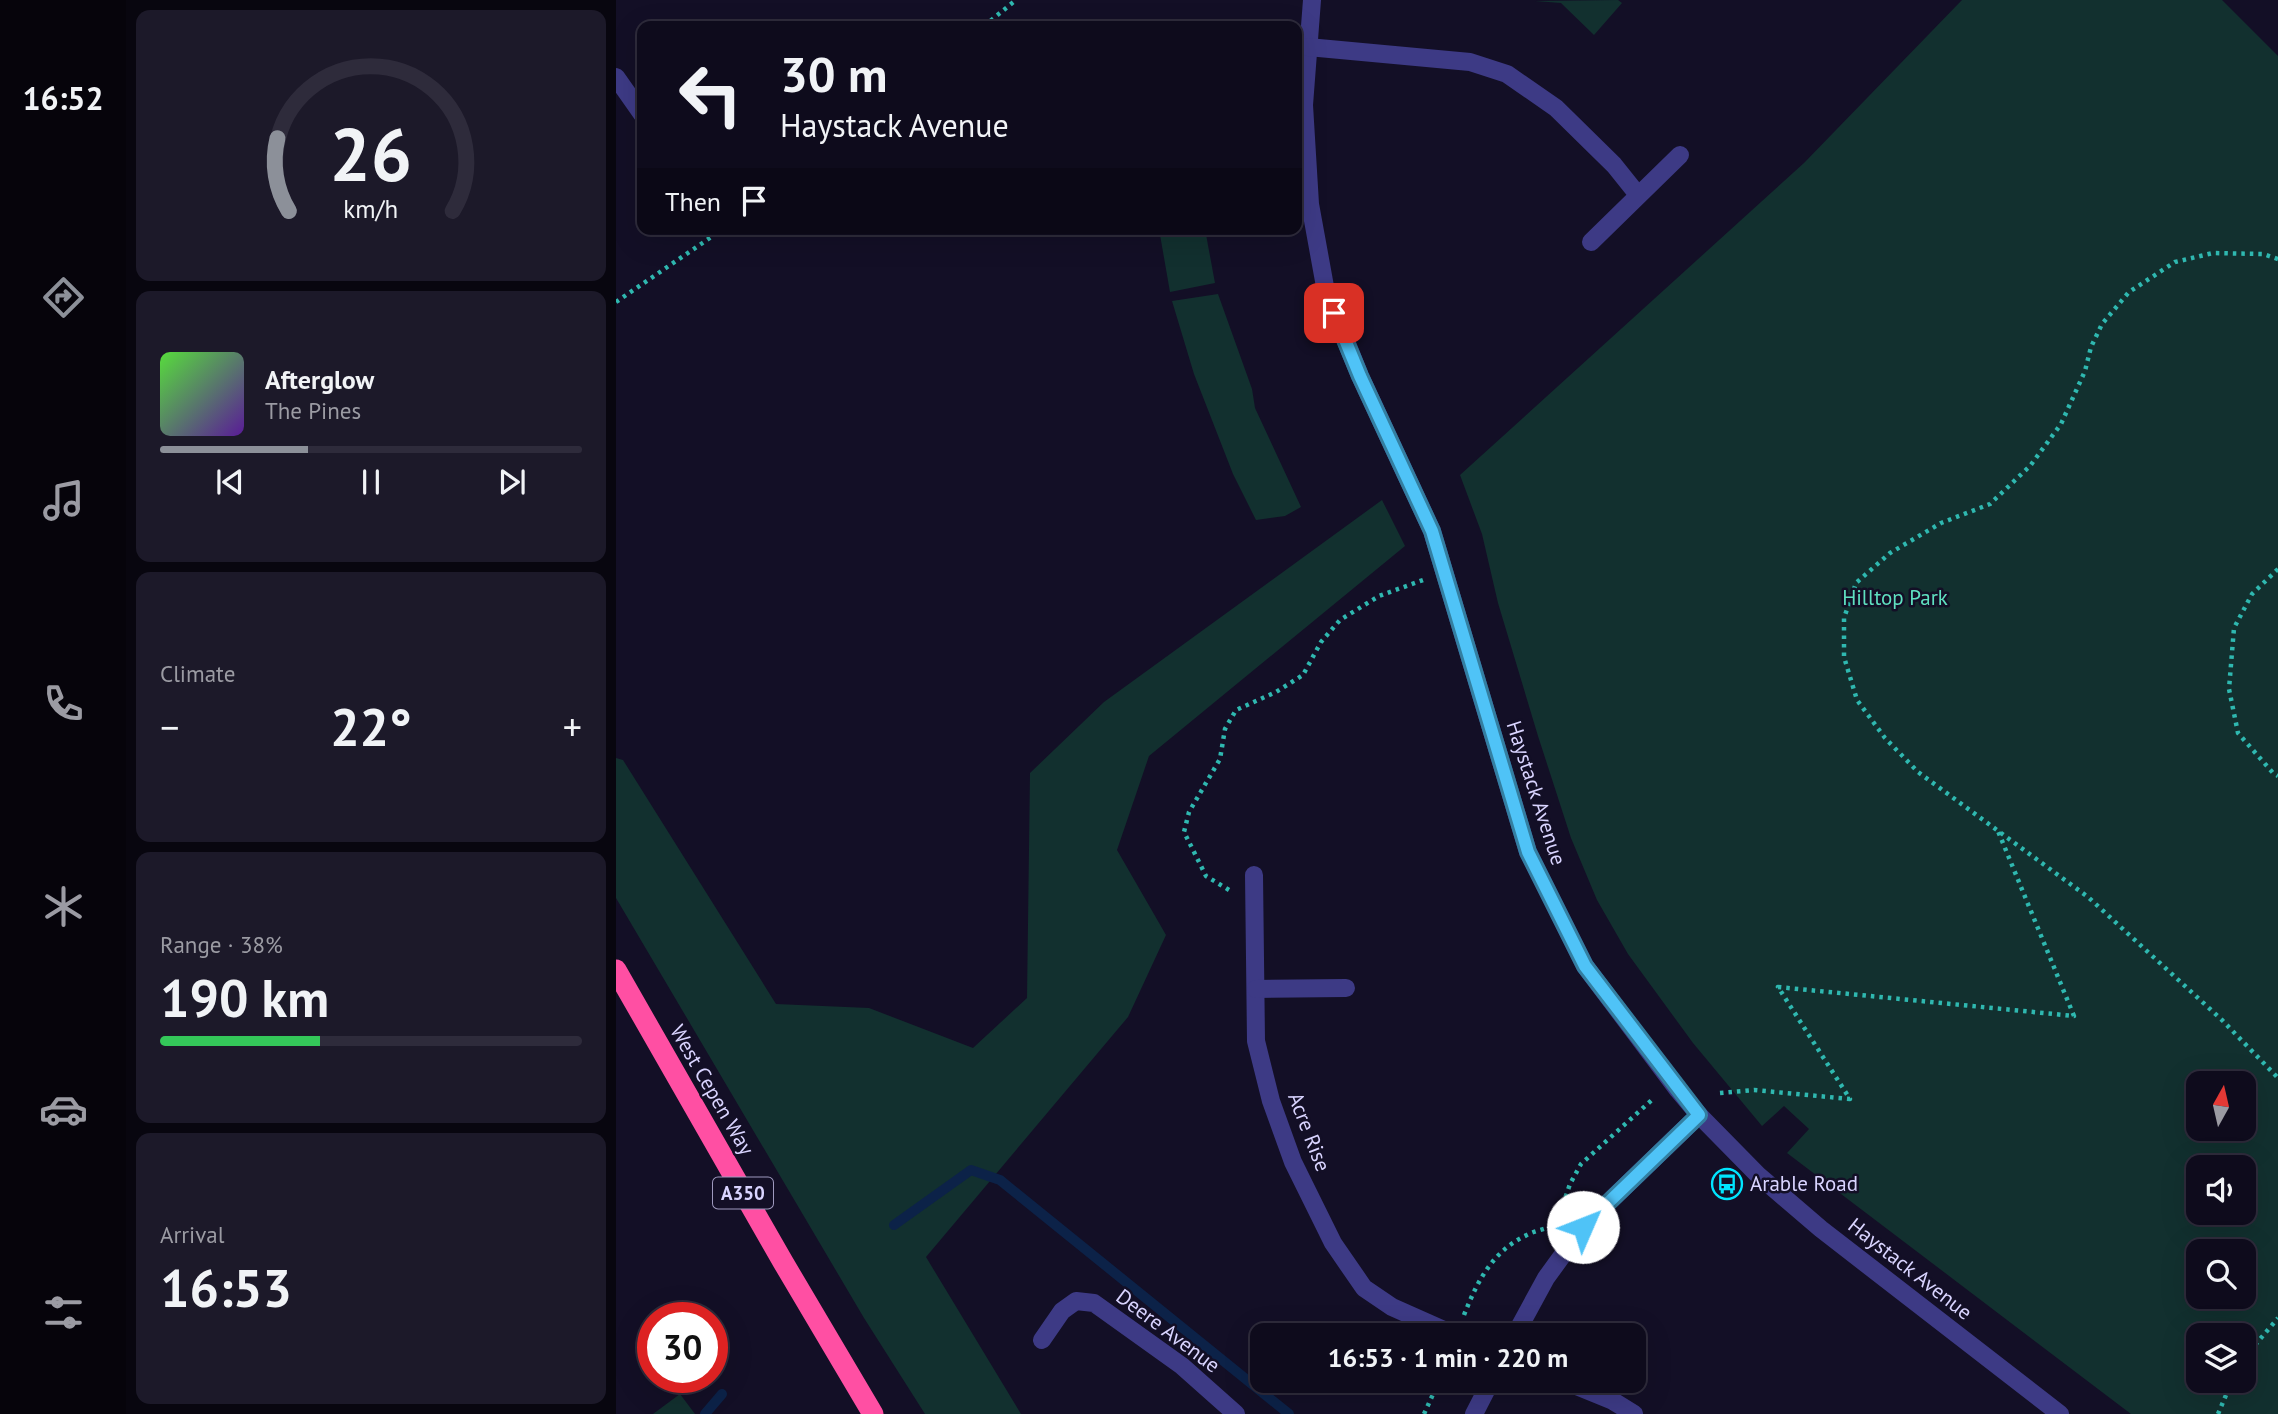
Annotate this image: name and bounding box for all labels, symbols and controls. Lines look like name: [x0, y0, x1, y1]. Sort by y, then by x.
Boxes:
text: 30 m: [780, 42, 887, 106]
icon: left: [665, 49, 756, 140]
text: 16:52: [22, 77, 104, 119]
text: Haystack Avenue: [780, 104, 1009, 146]
text: 26: [330, 108, 412, 202]
icon: arrive: [735, 182, 773, 220]
text: Then: [665, 185, 721, 218]
text: km/h: [344, 193, 398, 225]
icon: directions: [39, 273, 88, 322]
pin: [1304, 283, 1364, 343]
icon: arrive: [1315, 294, 1353, 332]
text: Afterglow: [265, 363, 374, 396]
text: The Pines: [265, 396, 361, 425]
icon: previous: [211, 463, 249, 501]
icon: pause: [352, 463, 390, 501]
icon: next: [493, 463, 531, 501]
icon: music: [39, 476, 88, 525]
park label: Hilltop Park: [1842, 584, 1948, 611]
text: Climate: [160, 659, 235, 688]
icon: phone: [39, 679, 88, 728]
text: 22°: [330, 693, 412, 760]
text: −: [160, 702, 179, 751]
text: +: [563, 702, 582, 751]
street label: Haystack Avenue: [1500, 717, 1573, 868]
icon: climate: [39, 882, 88, 931]
text: Range · 38%: [160, 930, 283, 959]
text: 190 km: [160, 964, 329, 1031]
street label: West Cepen Way: [664, 1020, 761, 1160]
north arrow: [2186, 1071, 2256, 1141]
map controls: [2186, 1071, 2256, 1393]
icon: car: [39, 1085, 88, 1134]
street label: Acre Rise: [1282, 1088, 1337, 1175]
button: sound: [2186, 1155, 2256, 1225]
bus stop icon: Arable Road: [1710, 1167, 1744, 1201]
place label: Arable Road: [1750, 1170, 1858, 1197]
road number: A350: [713, 1177, 773, 1208]
position arrow: [1546, 1190, 1620, 1264]
street label: Haystack Avenue: [1843, 1212, 1978, 1325]
text: Arrival: [160, 1220, 224, 1249]
button: search: [2186, 1239, 2256, 1309]
text: 16:53: [160, 1254, 292, 1321]
street label: Deere Avenue: [1111, 1283, 1226, 1378]
icon: filters: [39, 1288, 88, 1337]
speed limit sign: 30: [637, 1302, 728, 1393]
button: layers: [2186, 1323, 2256, 1393]
text: 16:53 · 1 min · 220 m: [1328, 1341, 1568, 1374]

